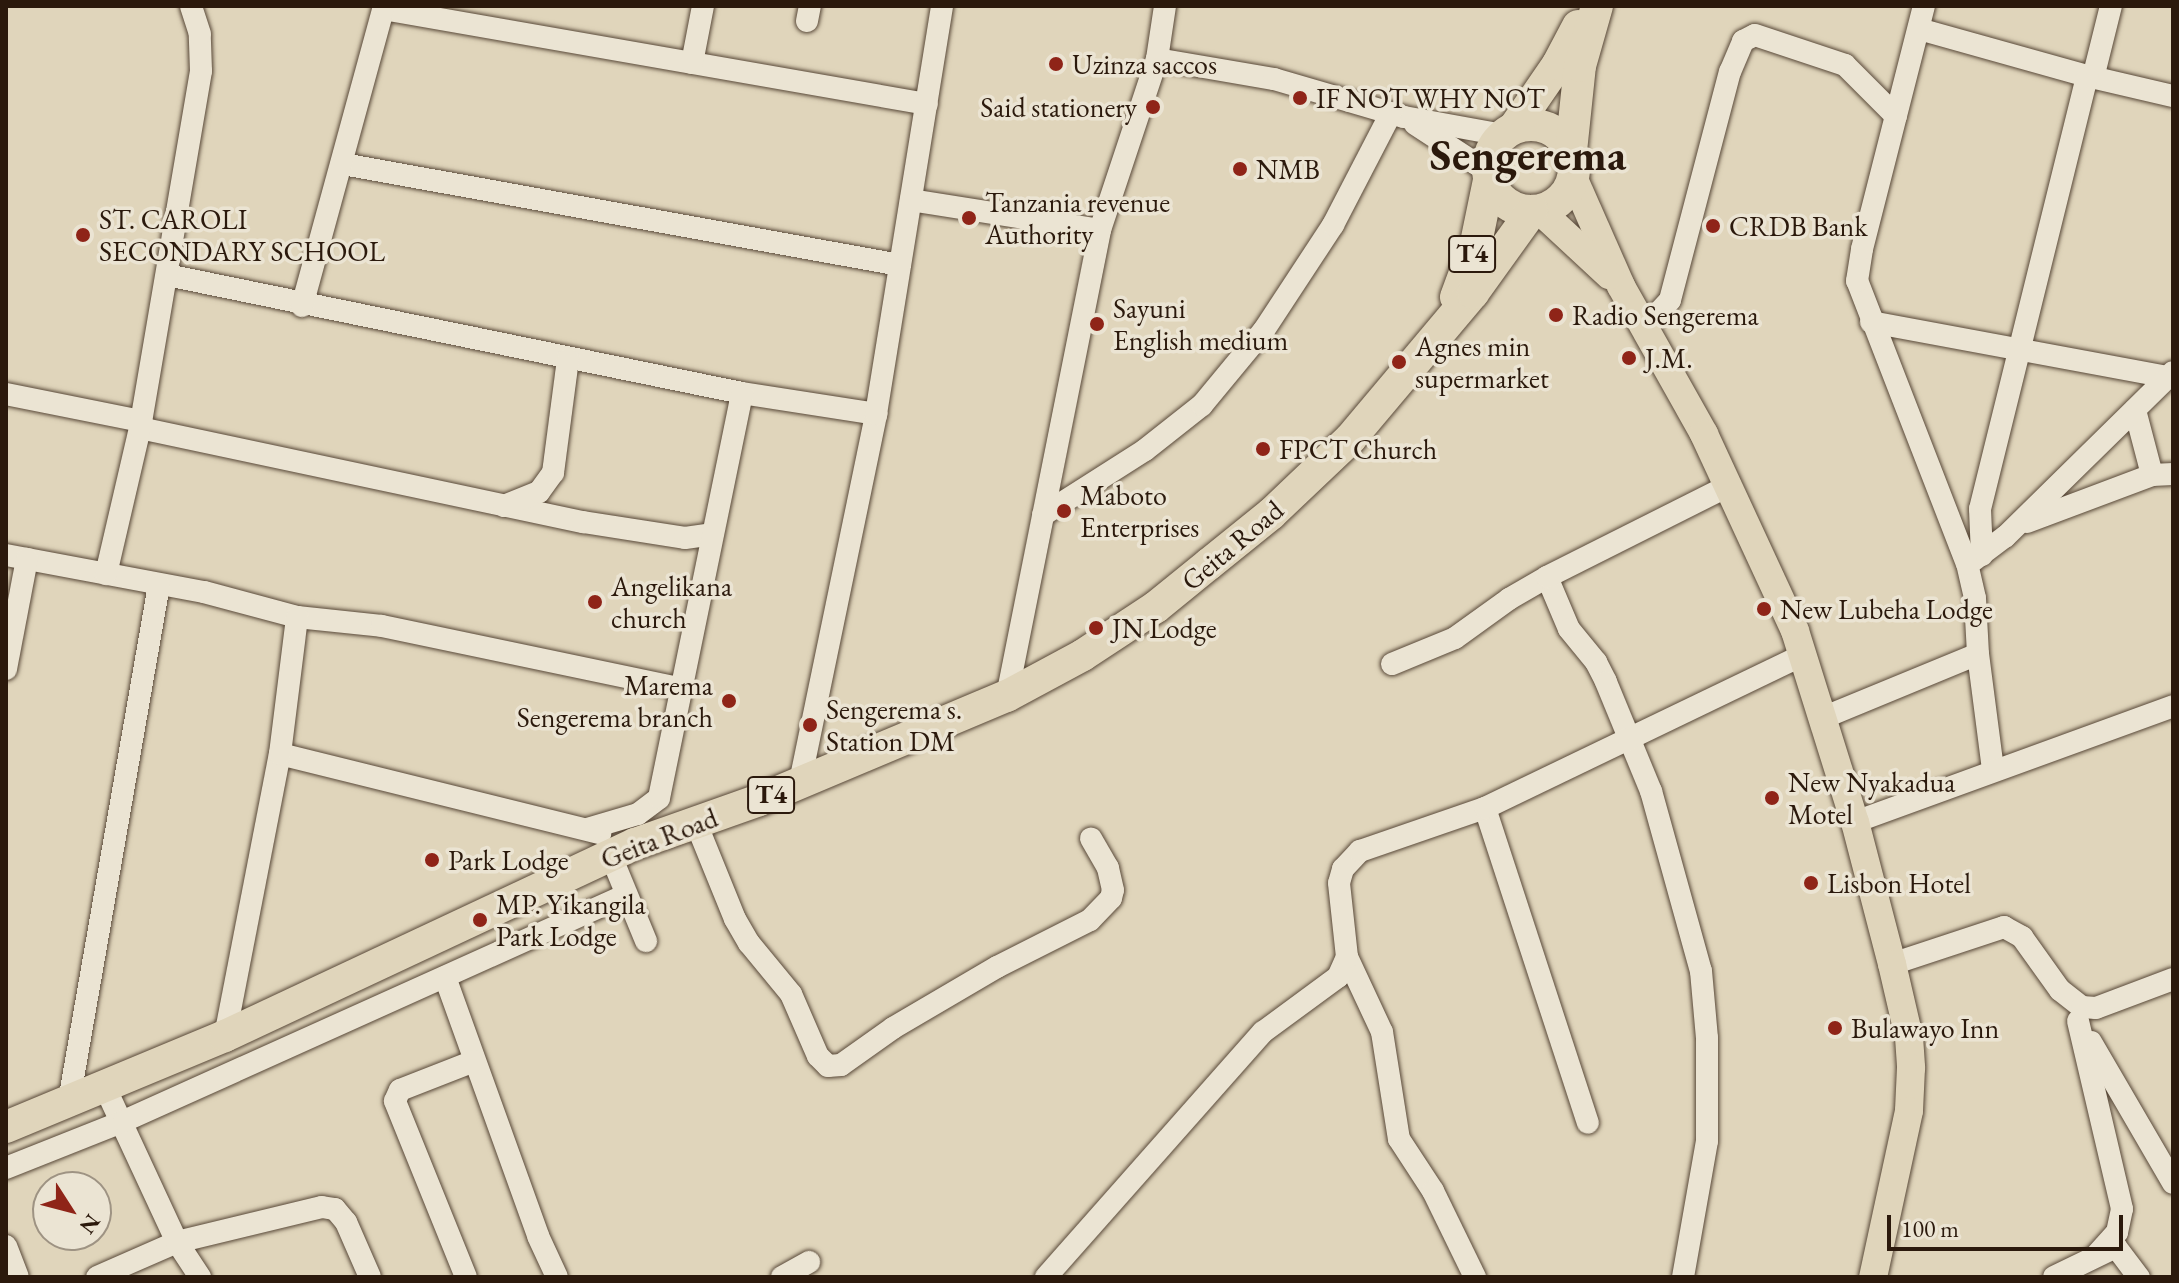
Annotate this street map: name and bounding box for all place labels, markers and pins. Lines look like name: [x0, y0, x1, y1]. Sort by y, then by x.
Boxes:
place label: Uzinza saccos: [1072, 47, 1217, 81]
marker: Uzinza saccos: [1047, 55, 1065, 73]
place label: IF NOT WHY NOT: [1316, 81, 1545, 115]
marker: IF NOT WHY NOT: [1291, 89, 1309, 107]
place label: Said stationery: [980, 90, 1137, 124]
marker: Said stationery: [1144, 98, 1162, 116]
place label: NMB: [1256, 152, 1320, 186]
marker: NMB: [1231, 160, 1249, 178]
place label: Tanzania revenue Authority: [985, 185, 1170, 251]
place label: ST. CAROLI SECONDARY SCHOOL: [99, 202, 385, 268]
marker: Tanzania revenue Authority: [960, 209, 978, 227]
place label: CRDB Bank: [1729, 209, 1868, 243]
marker: CRDB Bank: [1704, 217, 1722, 235]
marker: ST. CAROLI SECONDARY SCHOOL: [74, 226, 92, 244]
place label: Sayuni English medium: [1113, 291, 1288, 357]
place label: Radio Sengerema: [1572, 298, 1759, 332]
marker: Radio Sengerema: [1547, 306, 1565, 324]
marker: Sayuni English medium: [1088, 315, 1106, 333]
place label: Agnes min supermarket: [1415, 329, 1549, 395]
place label: J.M.: [1645, 341, 1693, 375]
marker: J.M.: [1620, 349, 1638, 367]
marker: Agnes min supermarket: [1390, 353, 1408, 371]
place label: FPCT Church: [1279, 432, 1437, 466]
marker: FPCT Church: [1254, 440, 1272, 458]
place label: Maboto Enterprises: [1080, 478, 1199, 544]
marker: Maboto Enterprises: [1055, 502, 1073, 520]
place label: Angelikana church: [611, 569, 732, 635]
place label: New Lubeha Lodge: [1780, 592, 1993, 626]
marker: Angelikana church: [586, 593, 604, 611]
marker: New Lubeha Lodge: [1755, 600, 1773, 618]
place label: JN Lodge: [1112, 611, 1217, 645]
marker: JN Lodge: [1087, 619, 1105, 637]
place label: Marema Sengerema branch: [517, 668, 713, 734]
marker: Marema Sengerema branch: [720, 692, 738, 710]
place label: Sengerema s. Station DM: [826, 692, 962, 758]
marker: Sengerema s. Station DM: [801, 716, 819, 734]
place label: New Nyakadua Motel: [1788, 765, 1955, 831]
marker: New Nyakadua Motel: [1763, 789, 1781, 807]
place label: Park Lodge: [448, 843, 569, 877]
marker: Park Lodge: [423, 851, 441, 869]
place label: Lisbon Hotel: [1827, 866, 1971, 900]
marker: Lisbon Hotel: [1802, 874, 1820, 892]
place label: MP. Yikangila Park Lodge: [496, 887, 646, 953]
marker: MP. Yikangila Park Lodge: [471, 911, 489, 929]
place label: Bulawayo Inn: [1851, 1011, 1999, 1045]
marker: Bulawayo Inn: [1826, 1019, 1844, 1037]

